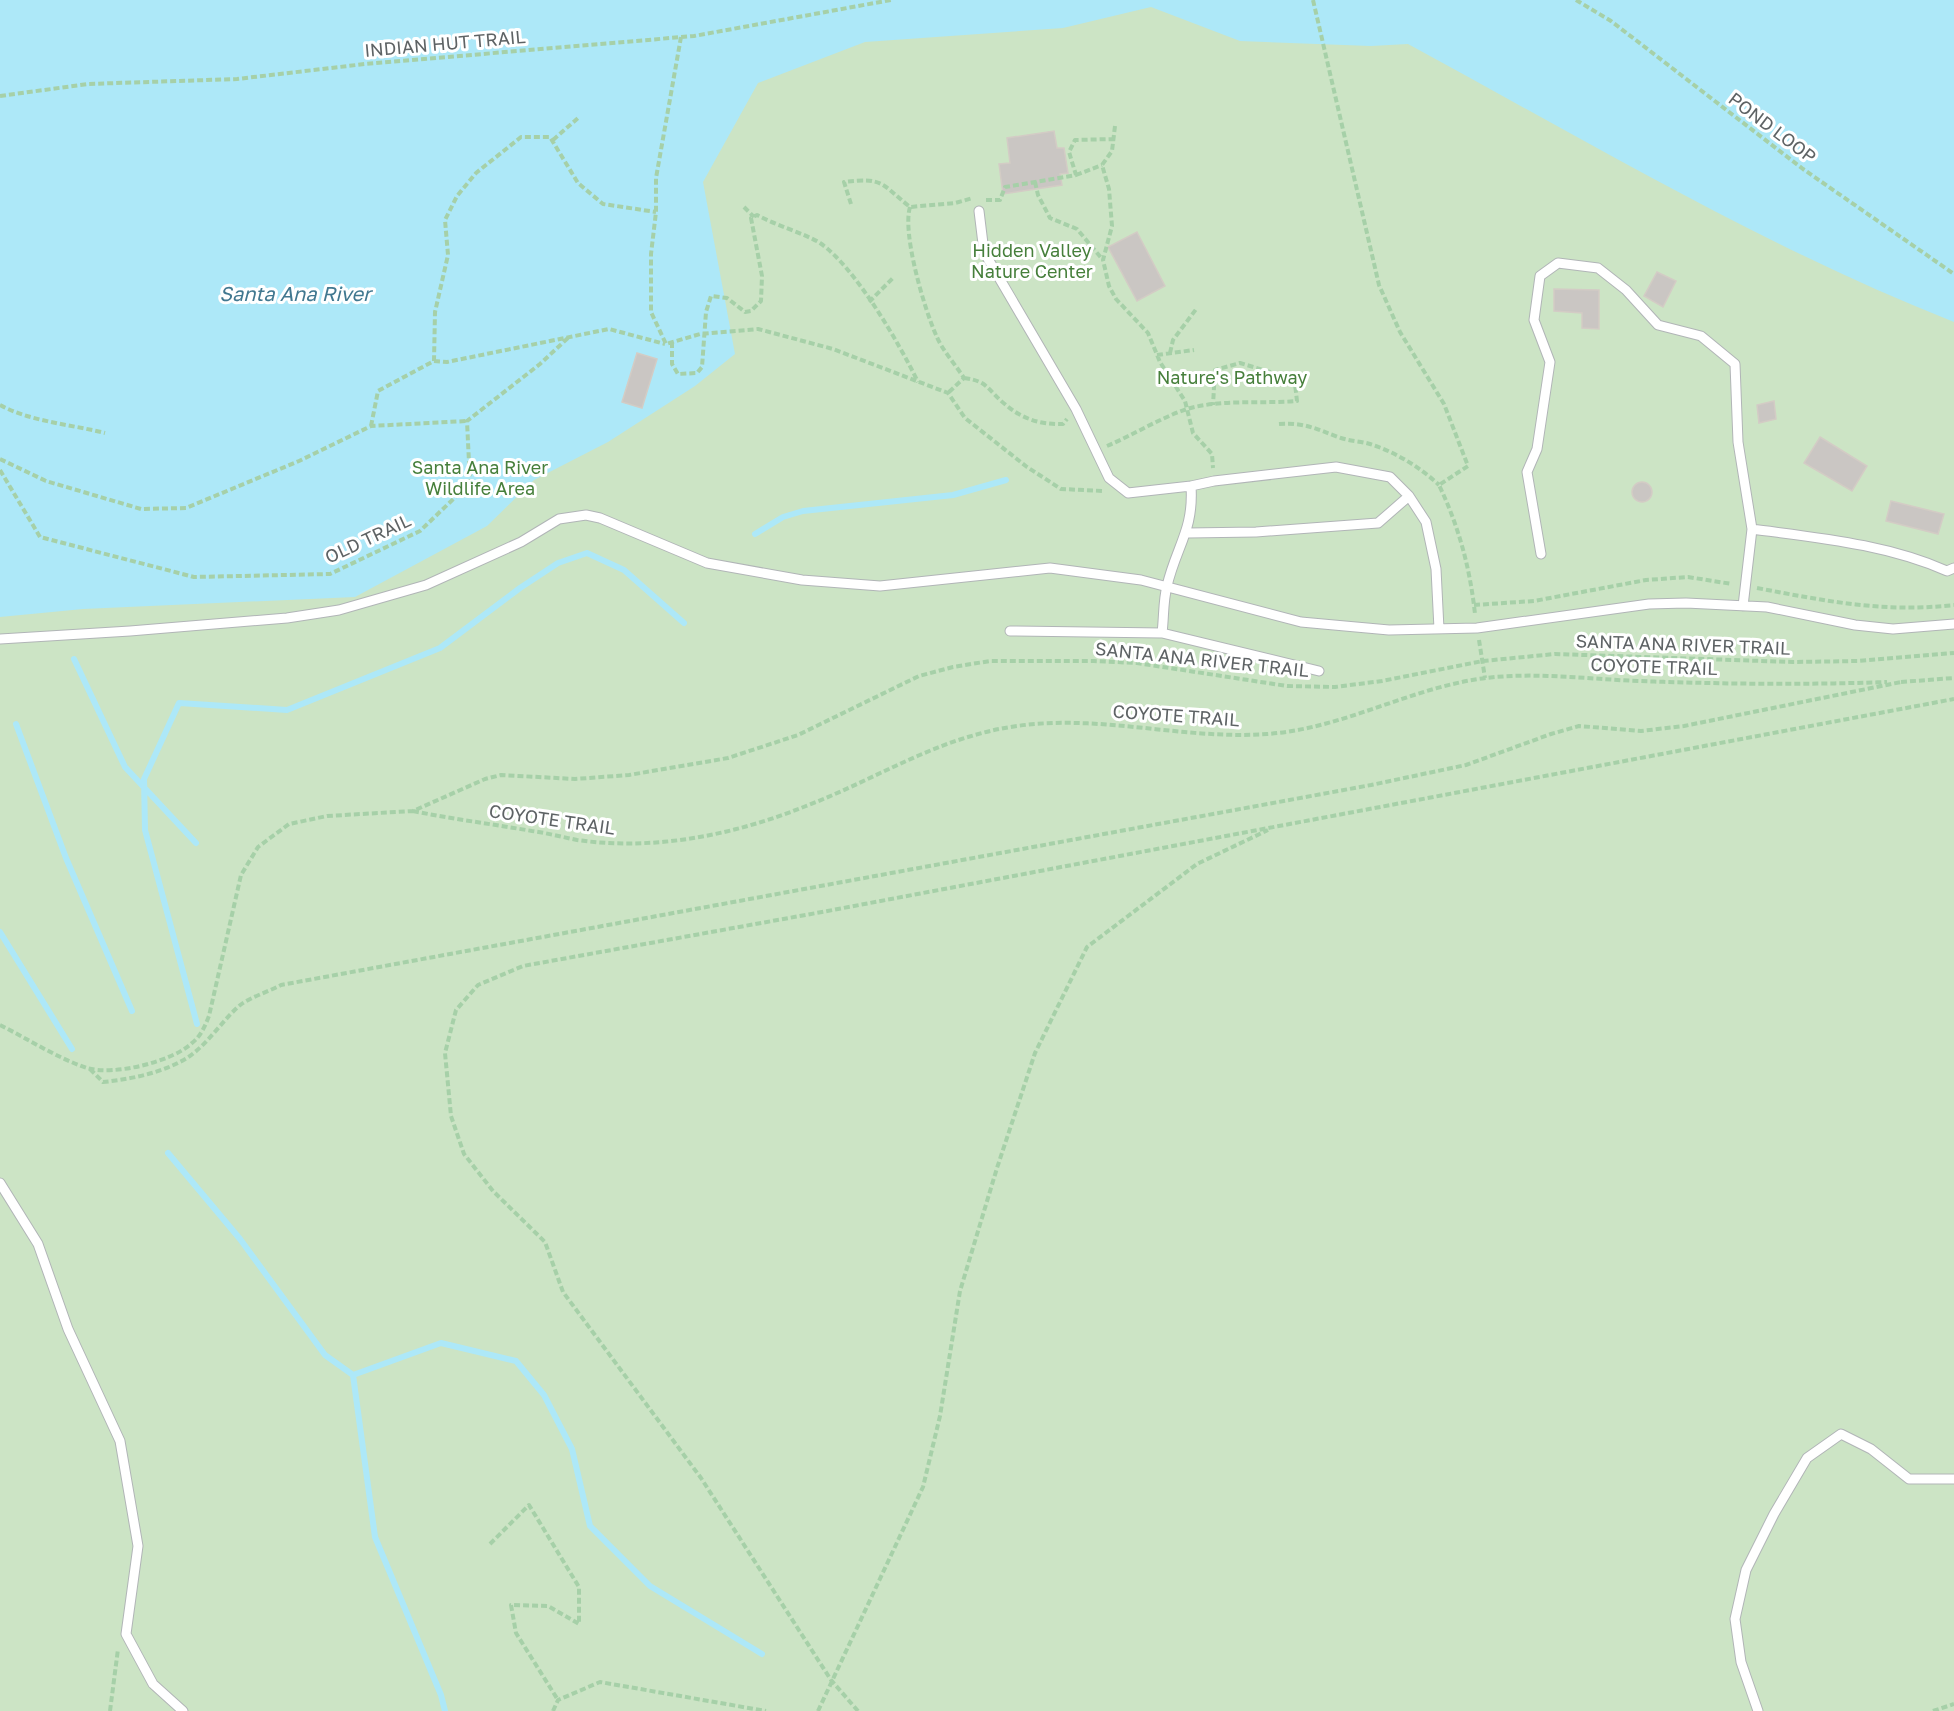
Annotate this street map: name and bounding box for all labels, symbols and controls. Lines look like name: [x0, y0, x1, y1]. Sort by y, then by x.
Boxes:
street label: INDIAN HUT TRAIL: [363, 25, 526, 61]
street label: POND LOOP: [1725, 87, 1821, 167]
park label: Hidden Valley Nature Center: [971, 239, 1093, 282]
water label: Santa Ana River: [219, 281, 374, 305]
park label: Nature's Pathway: [1157, 366, 1307, 388]
park label: Santa Ana River Wildlife Area: [412, 456, 548, 499]
street label: OLD TRAIL: [321, 509, 414, 568]
street label: SANTA ANA RIVER TRAIL: [1575, 629, 1791, 659]
street label: SANTA ANA RIVER TRAIL: [1094, 637, 1310, 681]
street label: COYOTE TRAIL: [1590, 653, 1718, 679]
street label: COYOTE TRAIL: [1112, 700, 1240, 730]
street label: COYOTE TRAIL: [488, 799, 617, 839]

